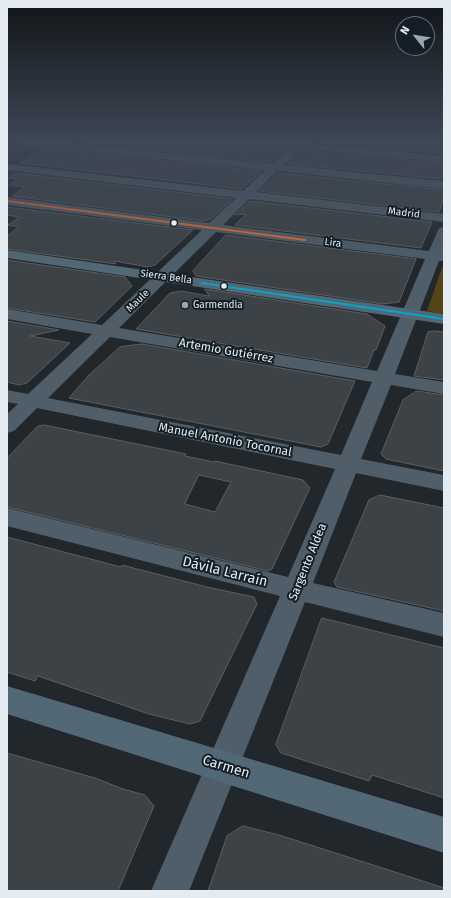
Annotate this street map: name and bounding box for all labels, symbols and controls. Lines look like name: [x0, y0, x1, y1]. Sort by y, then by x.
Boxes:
north arrow: [395, 16, 435, 56]
text: N: [398, 24, 412, 37]
street label: Madrid: [387, 205, 421, 221]
unlabelled marker: [169, 218, 179, 228]
street label: Lira: [324, 236, 342, 250]
street label: Sierra Bella: [139, 267, 193, 287]
unlabelled marker: [219, 281, 229, 291]
street label: Maule: [124, 287, 152, 315]
place label: Garmendia: [193, 299, 243, 311]
marker: Garmendia: [180, 300, 190, 310]
street label: Artemio Gutiérrez: [178, 336, 274, 366]
street label: Manuel Antonio Tocornal: [157, 420, 293, 460]
street label: Sargento Aldea: [286, 521, 330, 603]
street label: Dávila Larraín: [181, 553, 269, 591]
street label: Carmen: [200, 752, 252, 782]

